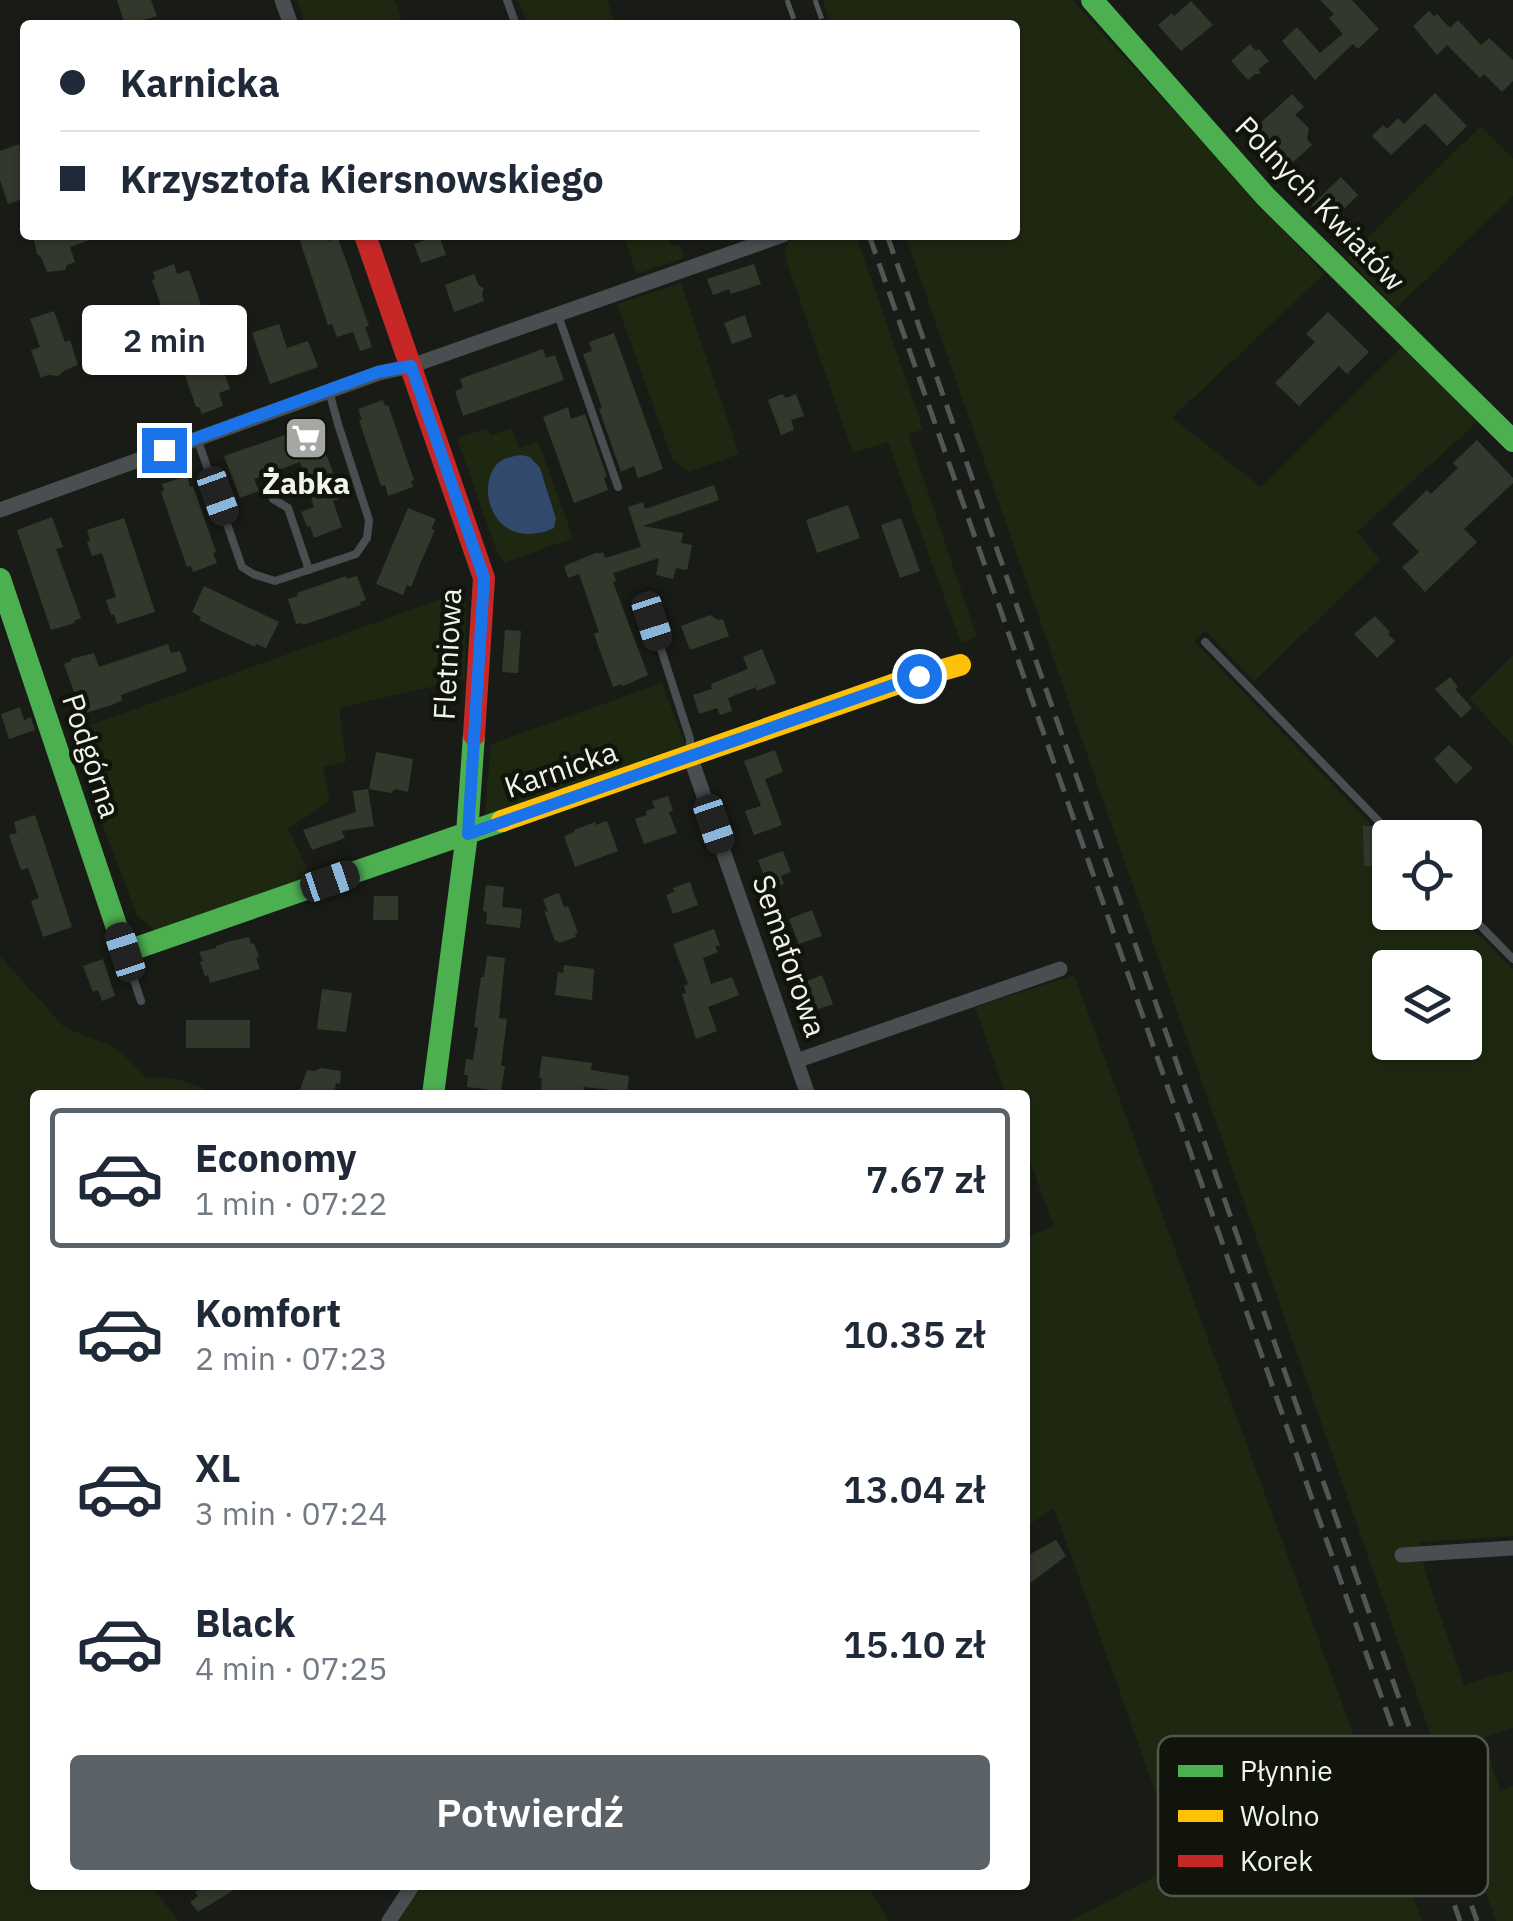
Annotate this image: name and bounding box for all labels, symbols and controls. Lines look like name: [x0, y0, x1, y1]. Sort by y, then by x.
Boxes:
text: Karnicka: [120, 58, 280, 107]
street label: Polnych Kwiatów: [1228, 107, 1415, 299]
text: Krzysztofa Kiersnowskiego: [120, 154, 604, 203]
callout: 2 min: [81, 305, 246, 375]
text: 2 min: [123, 319, 206, 361]
supermarket icon: Żabka: [283, 415, 329, 461]
route end: [142, 428, 187, 473]
car: [194, 463, 242, 529]
place label: Żabka: [262, 463, 350, 502]
street label: Fletniowa: [424, 587, 469, 721]
car: [628, 588, 676, 654]
route start: [897, 654, 942, 699]
street label: Podgórna: [54, 688, 131, 823]
street label: Karnicka: [499, 731, 622, 806]
car: [690, 791, 738, 857]
map controls: [1372, 820, 1482, 1060]
button: locate: [1372, 820, 1482, 930]
car: [297, 857, 363, 905]
street label: Semaforowa: [745, 869, 836, 1042]
car: [101, 919, 149, 985]
button: layers: [1372, 950, 1482, 1060]
icon: car: [75, 1133, 165, 1223]
text: Economy: [195, 1133, 357, 1182]
text: 7.67 zł: [866, 1154, 985, 1203]
text: 1 min · 07:22: [195, 1182, 388, 1224]
icon: car: [75, 1288, 165, 1378]
text: Komfort: [195, 1288, 341, 1337]
text: 10.35 zł: [843, 1309, 985, 1358]
text: 2 min · 07:23: [195, 1337, 388, 1379]
icon: car: [75, 1443, 165, 1533]
text: XL: [195, 1443, 241, 1492]
text: 13.04 zł: [843, 1464, 985, 1513]
text: 3 min · 07:24: [195, 1492, 388, 1534]
icon: car: [75, 1598, 165, 1688]
text: Black: [195, 1598, 295, 1647]
text: 15.10 zł: [843, 1619, 985, 1668]
text: 4 min · 07:25: [195, 1647, 388, 1689]
legend: [1158, 1736, 1488, 1896]
text: Płynnie: [1240, 1752, 1333, 1789]
button: Potwierdź: [70, 1755, 990, 1870]
text: Wolno: [1240, 1797, 1319, 1834]
text: Korek: [1240, 1842, 1313, 1879]

